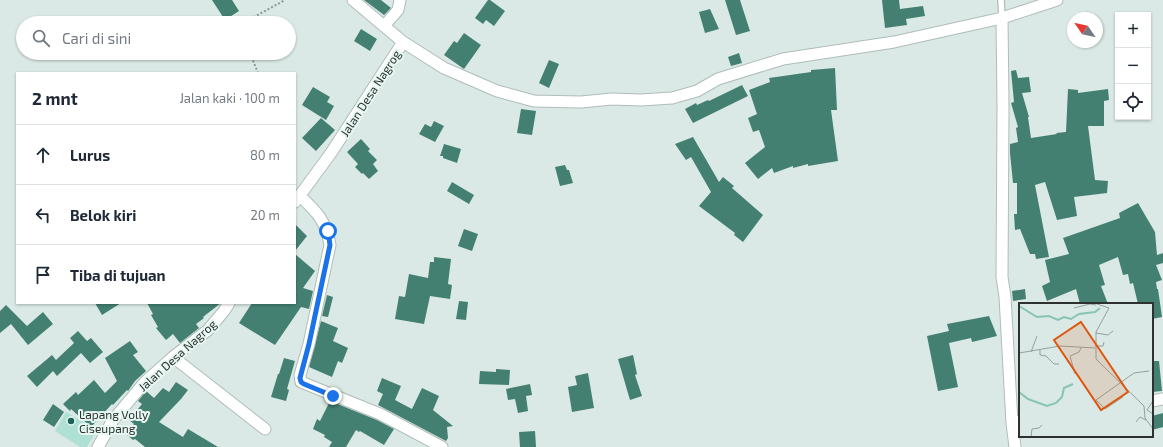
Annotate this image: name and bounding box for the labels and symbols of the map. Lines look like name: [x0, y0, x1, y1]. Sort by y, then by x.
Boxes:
north arrow: [1067, 12, 1103, 48]
street label: Jalan Desa Nagrog: [337, 47, 403, 139]
route start: [319, 222, 337, 240]
inset map: [1019, 303, 1153, 437]
street label: Jalan Desa Nagrog: [135, 316, 219, 394]
route end: [324, 387, 342, 405]
place label: Lapang Volly Ciseupang: [79, 407, 149, 435]
marker: Lapang Volly Ciseupang: [66, 416, 76, 426]

